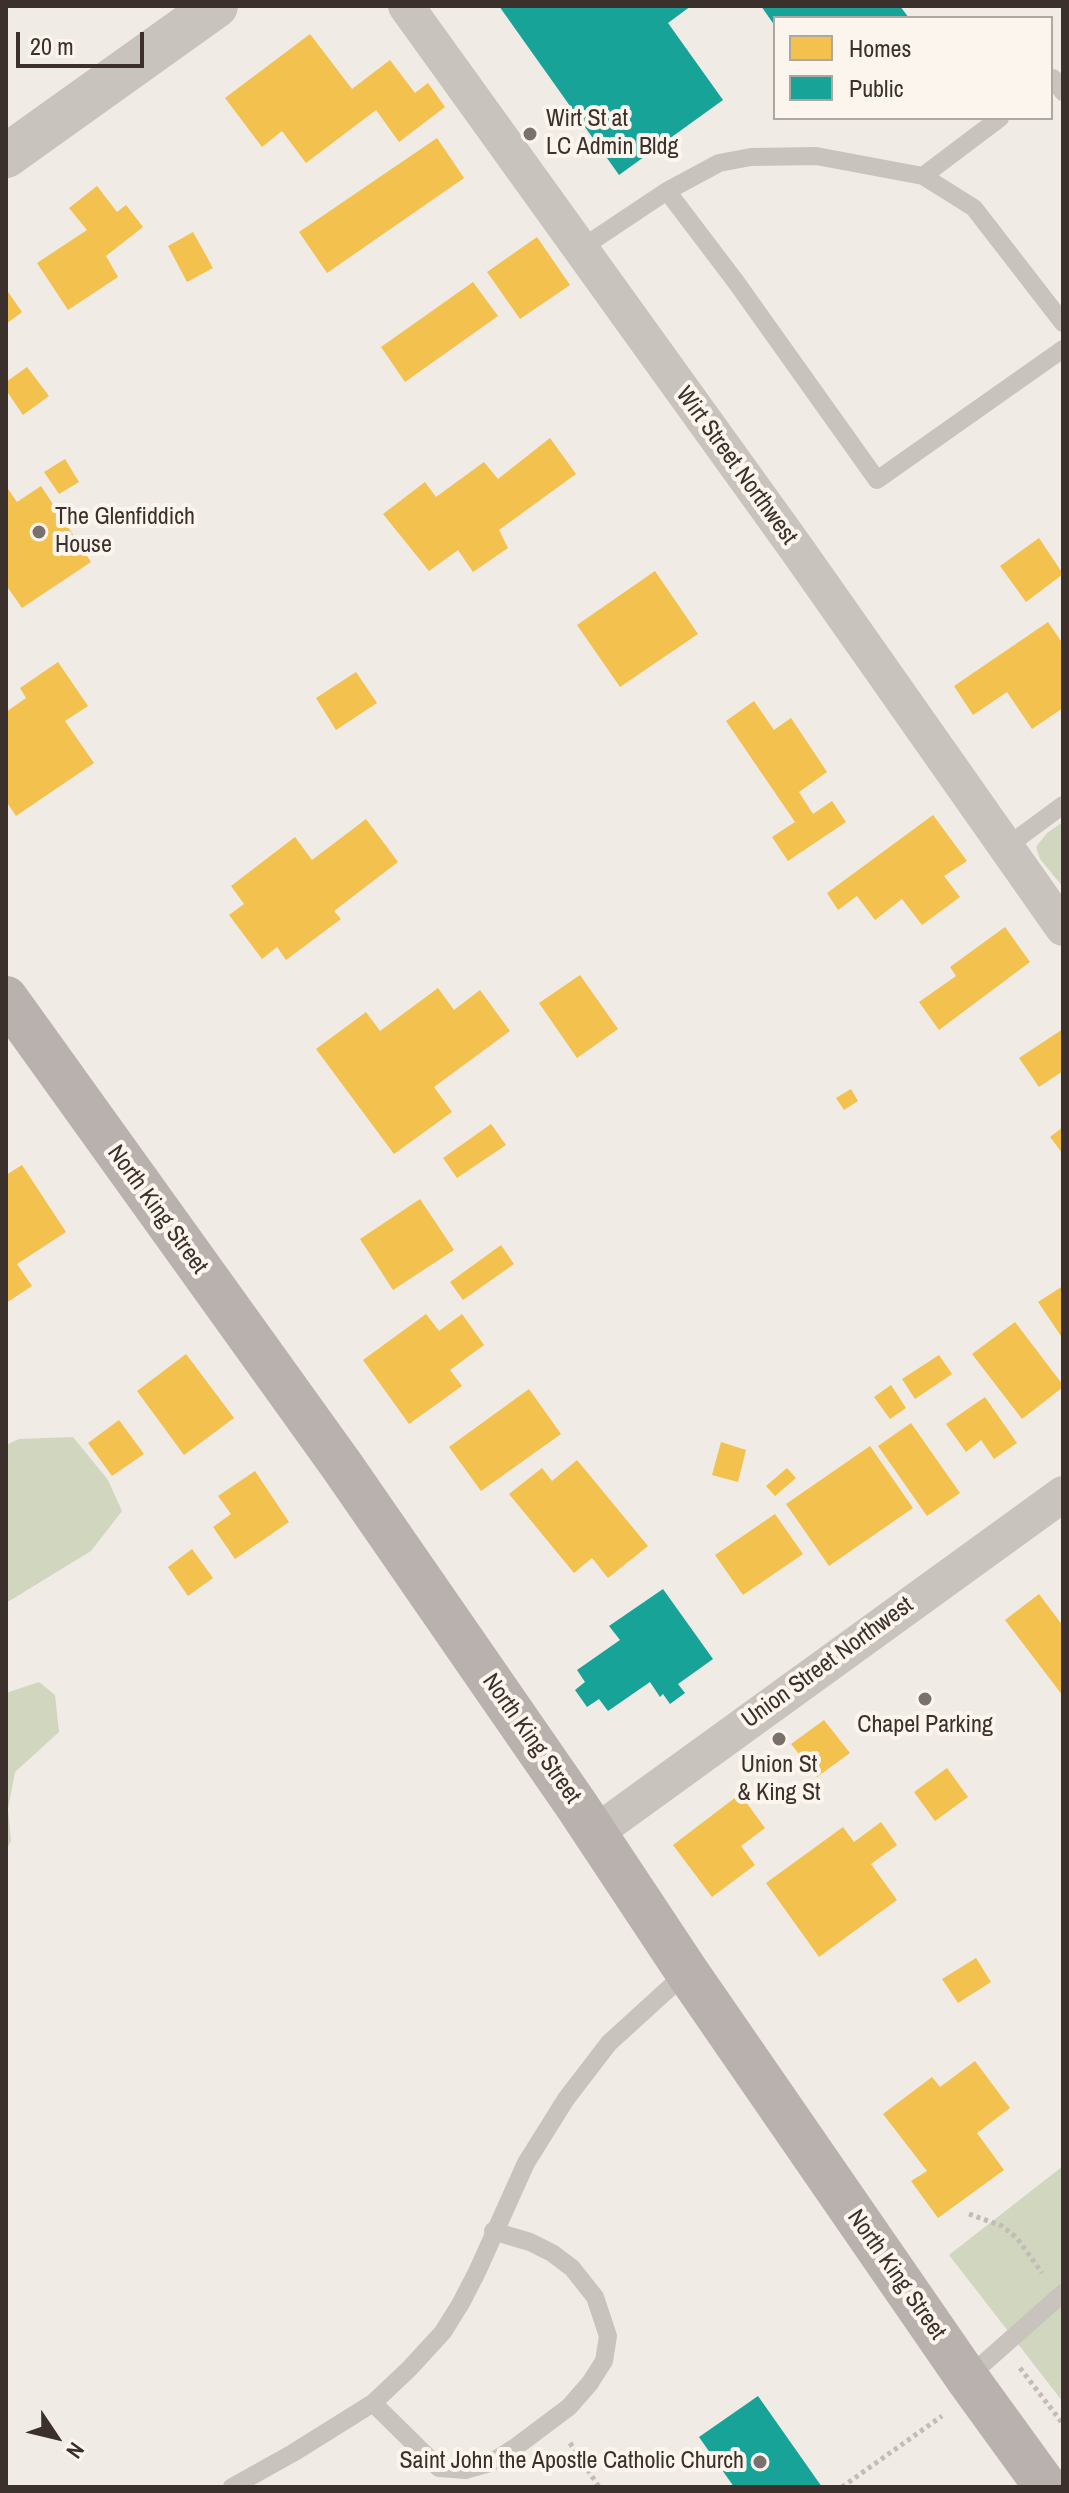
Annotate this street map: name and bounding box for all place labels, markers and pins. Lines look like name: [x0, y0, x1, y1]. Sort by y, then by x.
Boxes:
place label: Wirt St at LC Admin Bldg: [546, 106, 678, 162]
marker: Wirt St at LC Admin Bldg: [521, 125, 539, 143]
place label: The Glenfiddich House: [55, 504, 195, 560]
marker: The Glenfiddich House: [30, 523, 48, 541]
marker: Chapel Parking: [916, 1690, 934, 1708]
place label: Chapel Parking: [857, 1712, 993, 1740]
marker: Union St & King St: [770, 1730, 788, 1748]
place label: Union St & King St: [737, 1752, 821, 1808]
place label: Saint John the Apostle Catholic Church: [399, 2448, 744, 2476]
marker: Saint John the Apostle Catholic Church: [751, 2453, 769, 2471]

